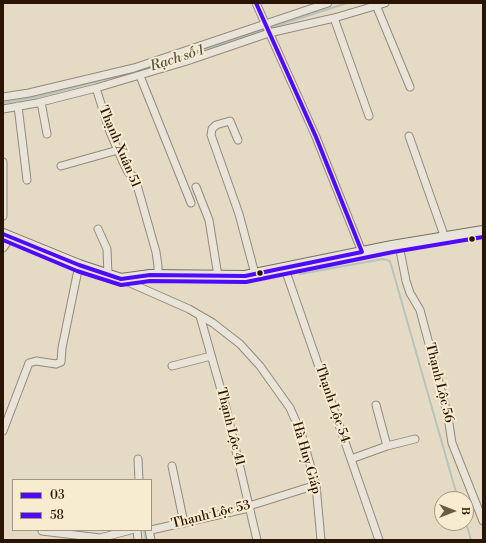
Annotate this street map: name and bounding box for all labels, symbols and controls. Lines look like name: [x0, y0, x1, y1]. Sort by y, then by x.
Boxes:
water label: Rạch số 1: [148, 42, 206, 76]
street label: Thạnh Xuân 51: [95, 104, 143, 190]
unlabelled marker: [467, 234, 477, 244]
unlabelled marker: [255, 268, 265, 278]
street label: Thạnh Lộc 56: [422, 342, 456, 424]
street label: Thạnh Lộc 54: [311, 363, 353, 445]
street label: Thạnh Lộc 41: [213, 386, 247, 468]
street label: Hà Huy Giáp: [288, 420, 324, 496]
legend: [12, 479, 152, 531]
text: 03: [50, 488, 65, 503]
north arrow: [434, 491, 474, 531]
street label: Thạnh Lộc 53: [170, 498, 252, 532]
text: B: [458, 507, 472, 515]
text: 58: [50, 508, 64, 523]

